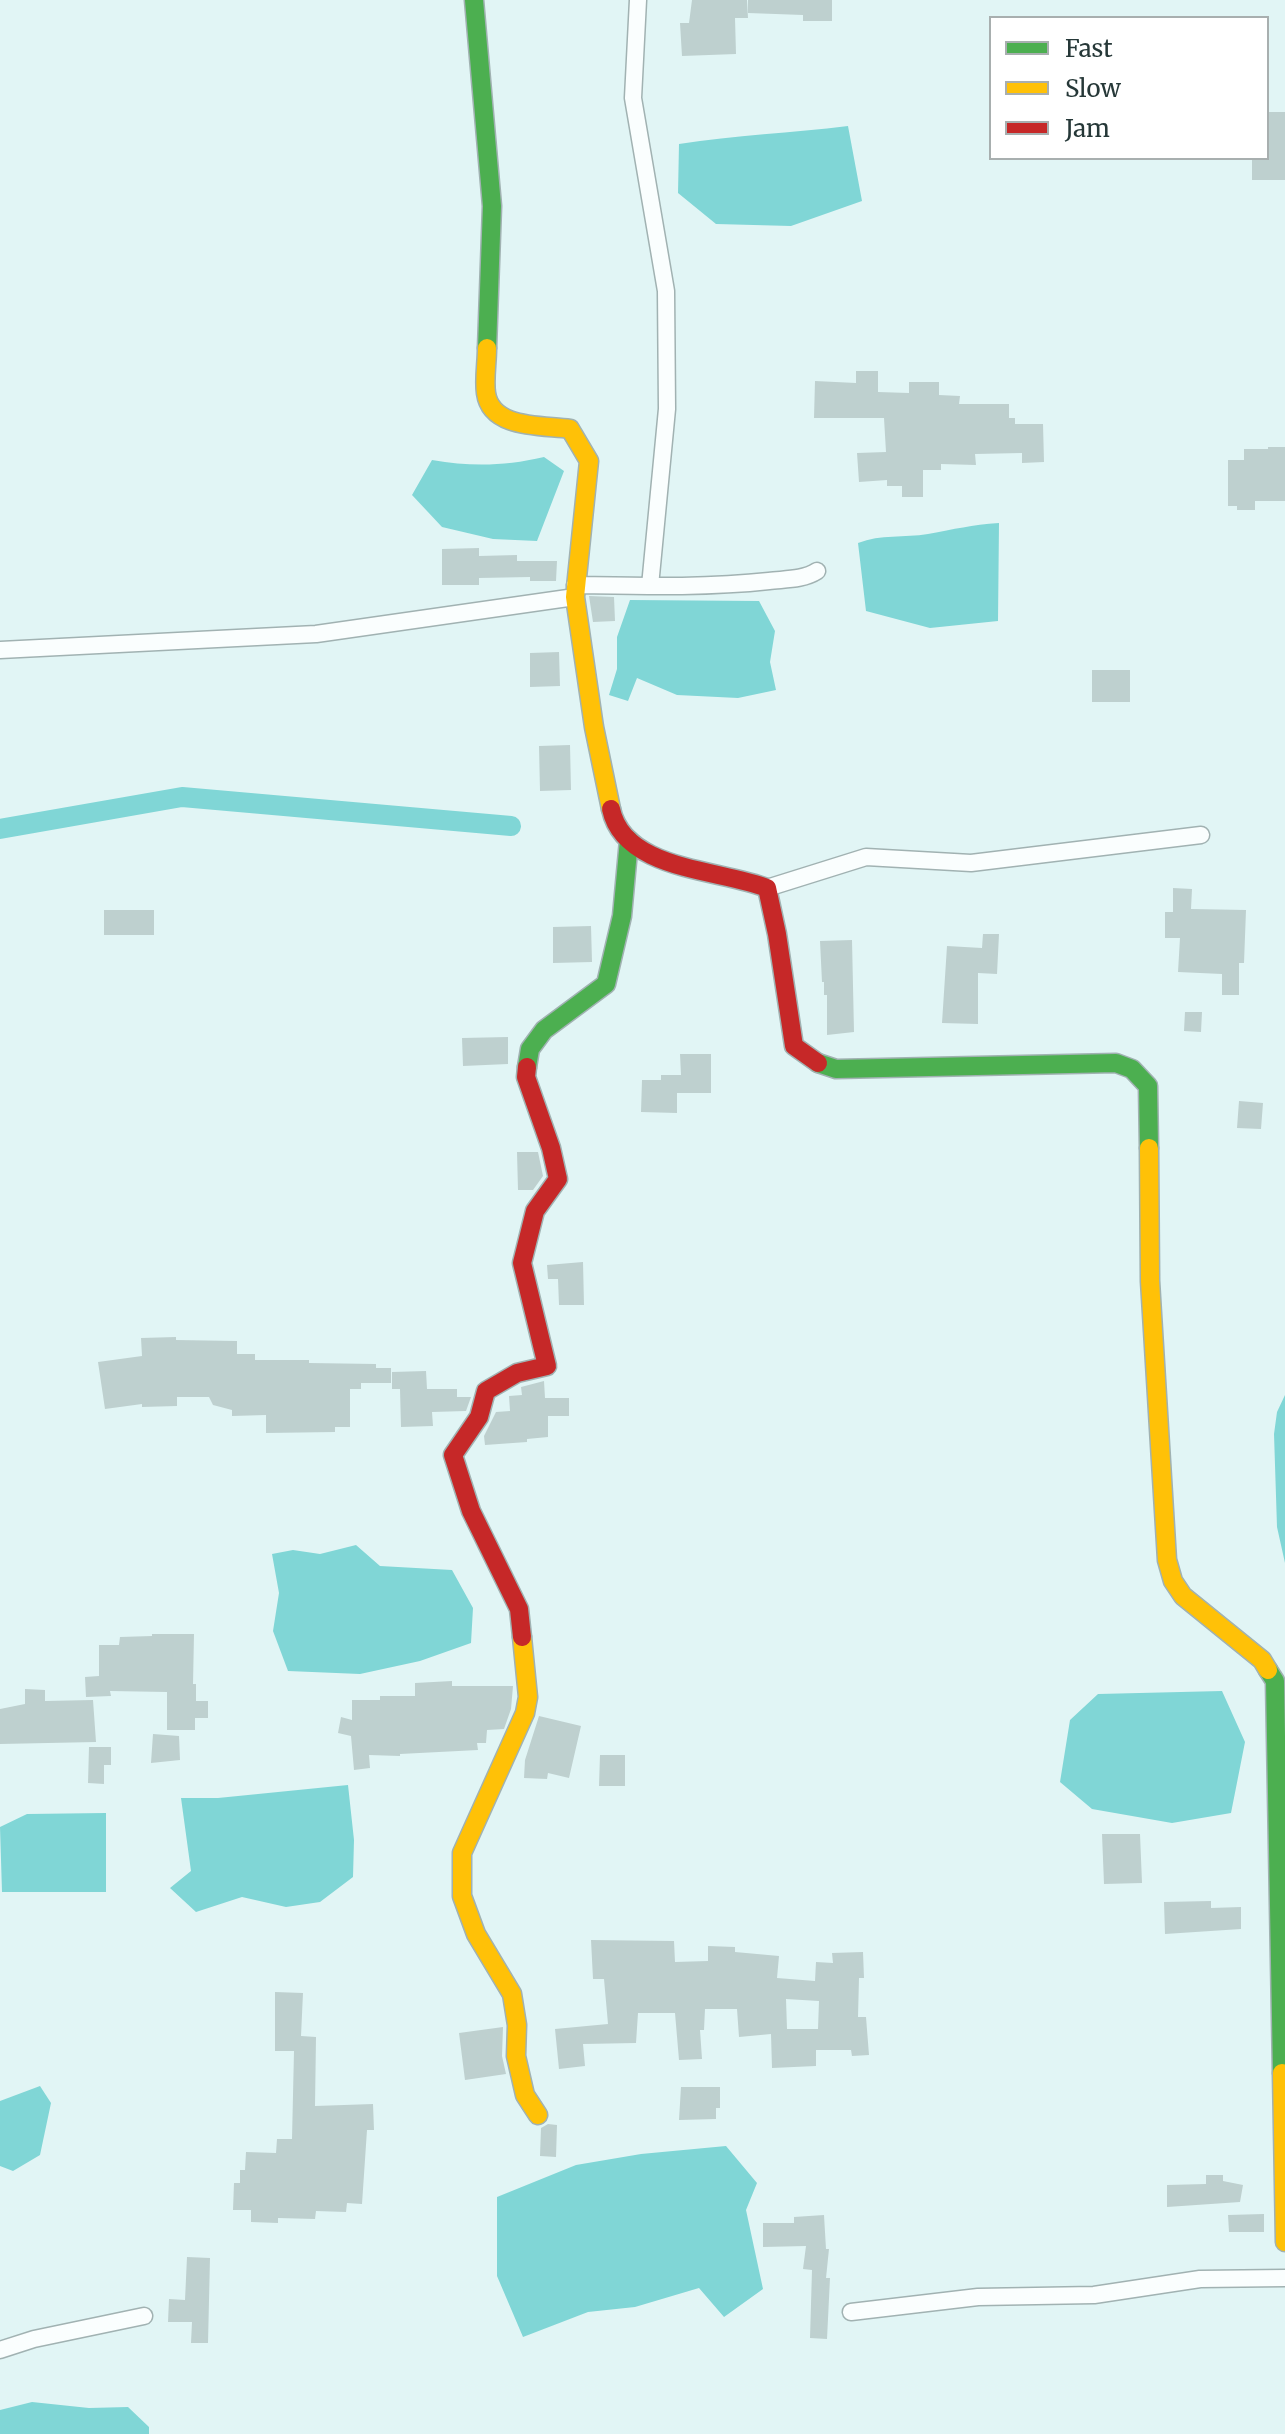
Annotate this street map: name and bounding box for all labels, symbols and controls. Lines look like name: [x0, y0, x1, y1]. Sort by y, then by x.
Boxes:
legend: [989, 16, 1269, 160]
text: Fast: [1065, 33, 1113, 64]
text: Slow: [1065, 73, 1121, 104]
text: Jam: [1065, 113, 1110, 144]

